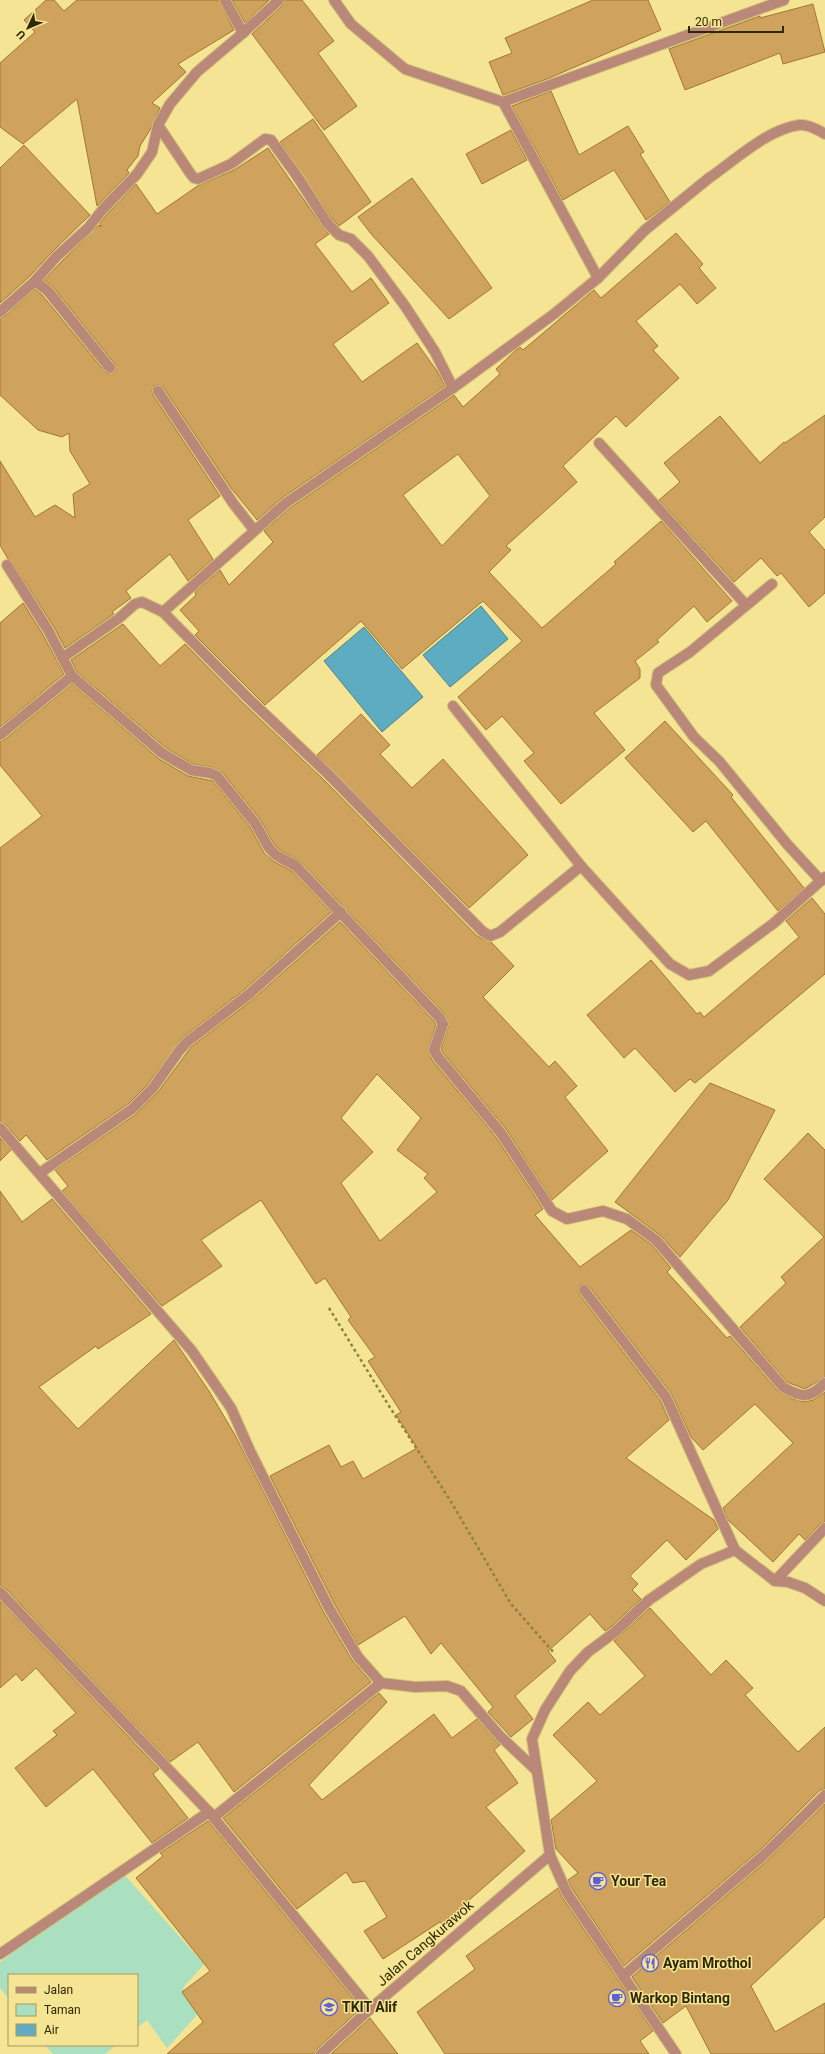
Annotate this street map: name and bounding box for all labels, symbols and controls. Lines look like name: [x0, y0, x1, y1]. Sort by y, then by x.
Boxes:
north arrow: [8, 8, 48, 48]
scale bar: [689, 8, 783, 34]
text: 20 m: [695, 15, 722, 29]
text: U: [14, 27, 28, 42]
cafe icon: Your Tea: [588, 1871, 608, 1891]
place label: Your Tea: [611, 1873, 667, 1889]
street label: Jalan Cangkurawok: [374, 1896, 477, 1989]
restaurant icon: Ayam Mrothol: [640, 1953, 660, 1973]
place label: Ayam Mrothol: [663, 1955, 751, 1971]
legend: [8, 1974, 138, 2046]
text: Jalan: [44, 1983, 73, 1997]
cafe icon: Warkop Bintang: [607, 1988, 627, 2008]
place label: Warkop Bintang: [630, 1990, 730, 2006]
school or university icon: TKIT Alif: [319, 1997, 339, 2017]
place label: TKIT Alif: [342, 1999, 398, 2015]
text: Taman: [44, 2003, 81, 2017]
text: Air: [44, 2023, 59, 2037]

